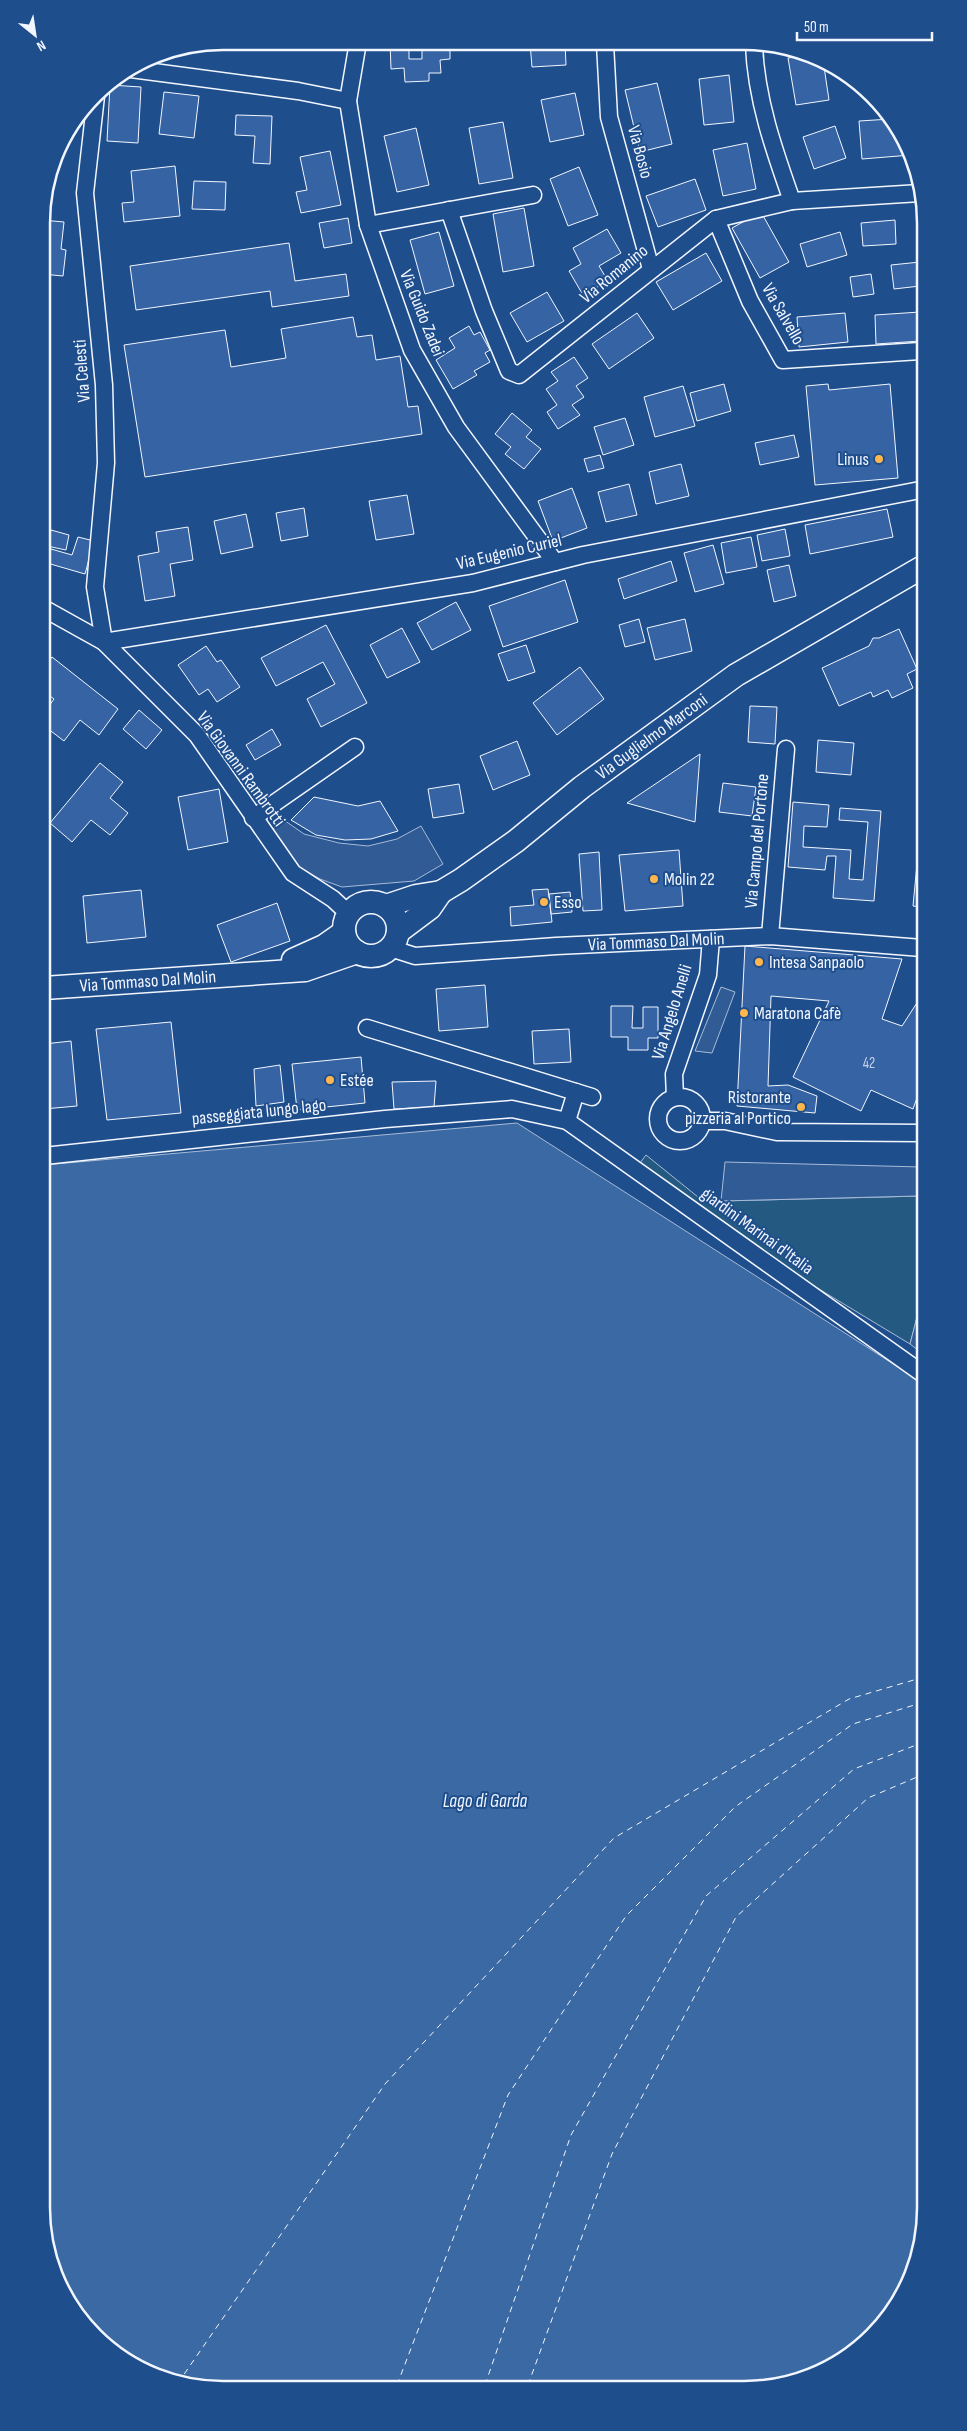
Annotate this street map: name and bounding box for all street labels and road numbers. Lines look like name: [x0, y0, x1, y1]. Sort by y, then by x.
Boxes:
street label: Via Bosio: [623, 123, 657, 181]
street label: Via Romanino: [576, 240, 652, 308]
street label: Via Guido Zadei: [395, 267, 449, 359]
street label: Via Salvello: [757, 280, 809, 348]
street label: Via Celesti: [69, 339, 95, 403]
street label: Via Eugenio Curiel: [454, 530, 564, 574]
street label: Via Guglielmo Marconi: [592, 689, 711, 784]
street label: Via Giovanni Rambrotti: [192, 707, 290, 831]
street label: Via Campo del Portone: [741, 773, 773, 909]
street label: Via Tommaso Dal Molin: [588, 928, 725, 955]
street label: Via Angelo Anelli: [648, 962, 696, 1062]
street label: Via Tommaso Dal Molin: [79, 966, 217, 996]
street label: passeggiata lungo lago: [191, 1094, 327, 1130]
street label: giardini Marinai d'Italia: [696, 1183, 818, 1279]

